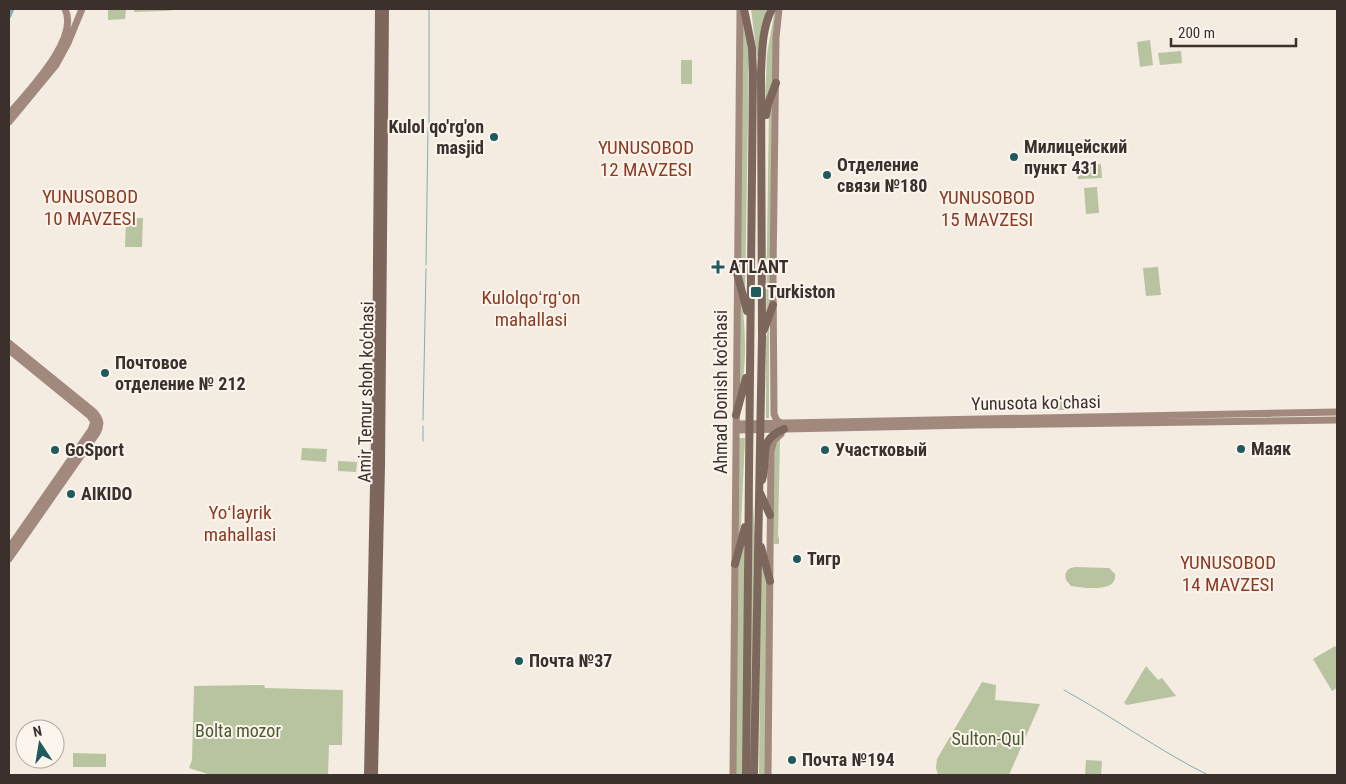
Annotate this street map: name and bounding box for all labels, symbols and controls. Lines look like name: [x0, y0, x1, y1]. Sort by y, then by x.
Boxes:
scale bar: [1171, 15, 1296, 47]
text: 200 m: [1178, 24, 1215, 42]
place label: Kulol qo'rg'on masjid: [388, 116, 484, 158]
marker: Kulol qo'rg'on masjid: [488, 131, 500, 143]
district label: YUNUSOBOD 12 MAVZESI: [598, 136, 694, 181]
place label: Милицейский пункт 431: [1024, 136, 1127, 178]
marker: Милицейский пункт 431: [1008, 151, 1020, 163]
place label: Отделение связи №180: [837, 154, 927, 196]
marker: Отделение связи №180: [821, 169, 833, 181]
district label: YUNUSOBOD 10 MAVZESI: [42, 185, 138, 230]
district label: YUNUSOBOD 15 MAVZESI: [939, 186, 1035, 231]
place label: ATLANT: [729, 256, 789, 277]
marker: ATLANT: [711, 260, 725, 274]
place label: Turkiston: [767, 281, 835, 302]
marker: Turkiston: [749, 285, 763, 299]
district label: Kulolqoʻrgʻon mahallasi: [482, 286, 580, 331]
street label: Amir Temur shoh ko'chasi: [353, 301, 378, 483]
street label: Ahmad Donish ko'chasi: [710, 310, 731, 474]
place label: Почтовое отделение № 212: [115, 352, 246, 394]
marker: Почтовое отделение № 212: [99, 367, 111, 379]
street label: Yunusota koʻchasi: [971, 391, 1101, 414]
place label: Маяк: [1251, 438, 1291, 459]
place label: GoSport: [65, 439, 124, 460]
place label: Участковый: [835, 439, 927, 460]
marker: Маяк: [1235, 443, 1247, 455]
marker: GoSport: [49, 444, 61, 456]
marker: Участковый: [819, 444, 831, 456]
place label: AIKIDO: [81, 483, 133, 504]
marker: AIKIDO: [65, 488, 77, 500]
district label: Yoʻlayrik mahallasi: [204, 501, 276, 546]
place label: Тигр: [807, 548, 841, 569]
district label: YUNUSOBOD 14 MAVZESI: [1180, 551, 1276, 596]
marker: Тигр: [791, 553, 803, 565]
place label: Почта №37: [529, 650, 612, 671]
marker: Почта №37: [513, 655, 525, 667]
north arrow: [15, 719, 65, 769]
park label: Bolta mozor: [195, 720, 281, 741]
text: N: [31, 723, 43, 740]
park label: Sulton-Qul: [951, 728, 1025, 749]
place label: Почта №194: [802, 749, 895, 770]
marker: Почта №194: [786, 754, 798, 766]

